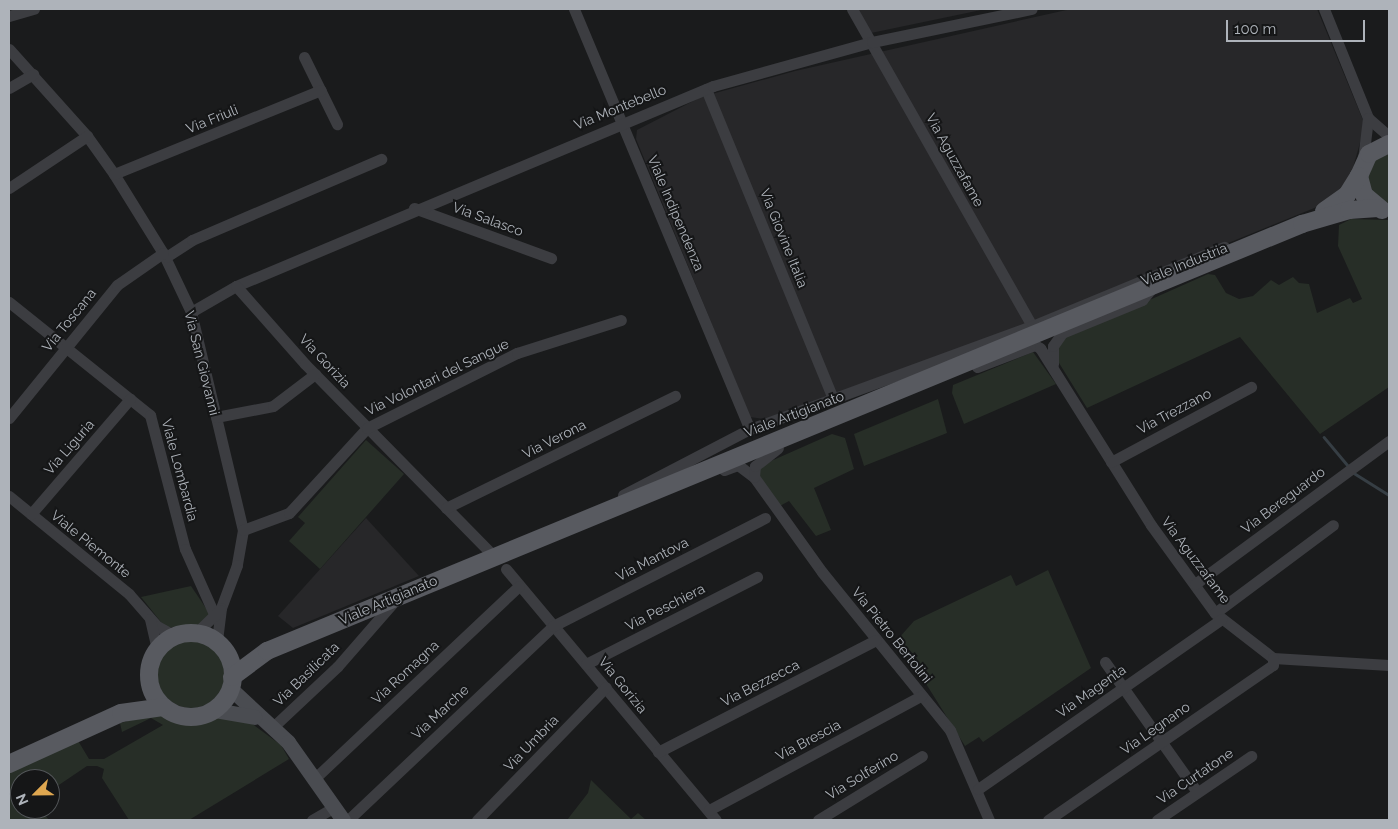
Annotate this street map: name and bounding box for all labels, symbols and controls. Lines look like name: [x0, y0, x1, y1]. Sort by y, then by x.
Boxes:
scale bar: [1228, 10, 1367, 42]
text: 100 m: [1234, 20, 1276, 38]
street label: Via Montebello: [571, 81, 669, 133]
street label: Via Friuli: [184, 101, 240, 137]
street label: Via Aguzzafame: [922, 110, 988, 210]
street label: Viale Indipendenza: [644, 153, 708, 273]
street label: Via Giovine Italia: [756, 186, 812, 290]
street label: Via Salasco: [450, 198, 526, 240]
street label: Viale Industria: [1138, 239, 1230, 289]
street label: Via Toscana: [38, 285, 100, 355]
street label: Via San Giovanni: [181, 309, 223, 417]
street label: Via Gorizia: [296, 331, 354, 391]
street label: Via Volontari del Sangue: [362, 335, 512, 419]
street label: Via Trezzano: [1134, 384, 1214, 438]
street label: Viale Artigianato: [742, 387, 846, 441]
street label: Via Liguria: [41, 416, 97, 478]
street label: Via Verona: [519, 416, 589, 462]
street label: Viale Lombardia: [158, 417, 202, 523]
street label: Via Bereguardo: [1238, 463, 1328, 537]
street label: Viale Piemonte: [48, 507, 134, 581]
street label: Via Aguzzafame: [1158, 513, 1234, 607]
street label: Via Mantova: [613, 534, 691, 584]
street label: Viale Artigianato: [336, 572, 440, 628]
street label: Via Peschiera: [622, 580, 708, 634]
street label: Via Pietro Bertolini: [848, 584, 936, 686]
street label: Via Romagna: [368, 637, 442, 707]
street label: Via Basilicata: [270, 638, 342, 710]
street label: Via Gorizia: [595, 653, 651, 717]
street label: Via Bezzecca: [718, 656, 802, 710]
street label: Via Magenta: [1053, 661, 1129, 721]
street label: Via Marche: [408, 681, 472, 743]
street label: Via Legnano: [1117, 698, 1193, 758]
street label: Via Umbria: [500, 712, 562, 774]
street label: Via Brescia: [773, 716, 843, 764]
street label: Via Curtatone: [1154, 744, 1236, 808]
street label: Via Solferino: [823, 747, 901, 803]
north arrow: [10, 769, 60, 819]
text: N: [13, 791, 32, 808]

